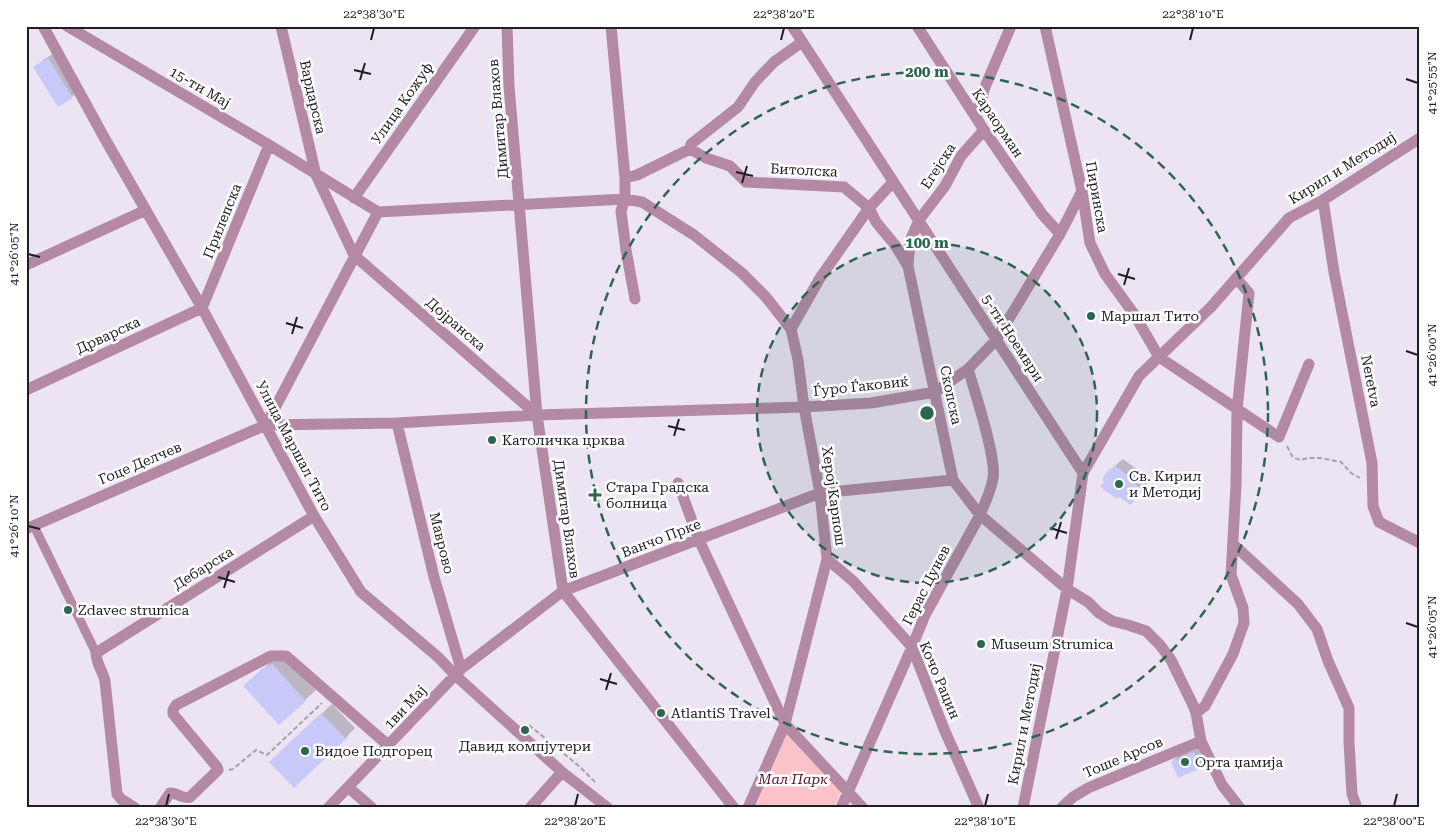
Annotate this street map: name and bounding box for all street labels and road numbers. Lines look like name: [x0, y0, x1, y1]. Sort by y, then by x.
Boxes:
street label: Вардарска: [297, 59, 329, 136]
street label: Улица Кожуф: [368, 59, 436, 147]
street label: Димитар Влахов: [485, 59, 511, 179]
street label: 15-ти Мај: [167, 63, 233, 111]
street label: Караорман: [969, 85, 1027, 161]
street label: Кирил и Методиј: [1286, 129, 1398, 207]
street label: Егејска: [917, 140, 959, 192]
street label: Битолска: [770, 160, 838, 180]
street label: Пиринска: [1083, 160, 1111, 234]
street label: Прилепска: [200, 181, 244, 261]
street label: 5-ти Ноември: [979, 291, 1047, 385]
street label: Дојранска: [423, 294, 489, 354]
street label: Дрварска: [73, 313, 143, 357]
street label: Neretva: [1358, 354, 1384, 409]
street label: Скопска: [937, 364, 965, 426]
street label: Ѓуро Ѓаковиќ: [812, 373, 910, 399]
street label: Улица Маршал Тито: [253, 378, 335, 514]
street label: Гоце Делчев: [96, 438, 184, 488]
street label: Херој Карпош: [819, 445, 849, 547]
street label: Димитар Влахов: [551, 458, 583, 580]
street label: Маврово: [427, 510, 457, 576]
street label: Ванчо Прке: [619, 515, 703, 560]
street label: Герас Цунев: [899, 542, 953, 628]
street label: Дебарска: [170, 543, 236, 593]
street label: Кочо Рацин: [916, 639, 964, 721]
street label: Кирил и Методиј: [1004, 662, 1044, 786]
street label: 1ви Мај: [381, 682, 429, 732]
street label: Тоше Арсов: [1081, 733, 1165, 781]

